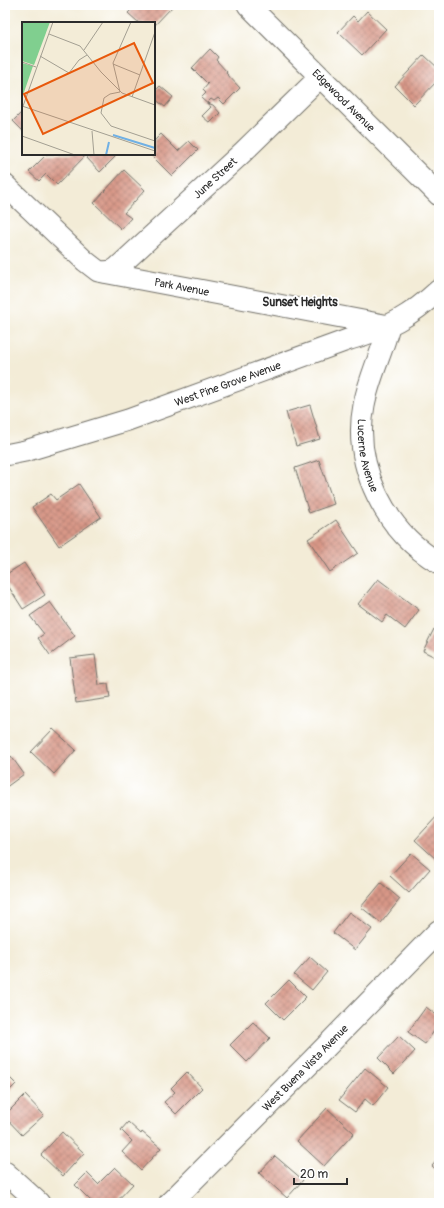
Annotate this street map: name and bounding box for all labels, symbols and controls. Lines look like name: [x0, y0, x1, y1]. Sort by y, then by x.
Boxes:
inset map: [22, 22, 155, 155]
street label: Edgewood Avenue: [309, 67, 378, 135]
street label: June Street: [191, 155, 240, 202]
street label: Park Avenue: [153, 276, 211, 299]
district label: Sunset Heights: [262, 295, 338, 310]
street label: West Pine Grove Avenue: [173, 359, 283, 409]
street label: Lucerne Avenue: [355, 418, 381, 495]
street label: West Buena Vista Avenue: [260, 1022, 351, 1114]
scale bar: [294, 1160, 347, 1186]
text: 20 m: [300, 1167, 329, 1182]

